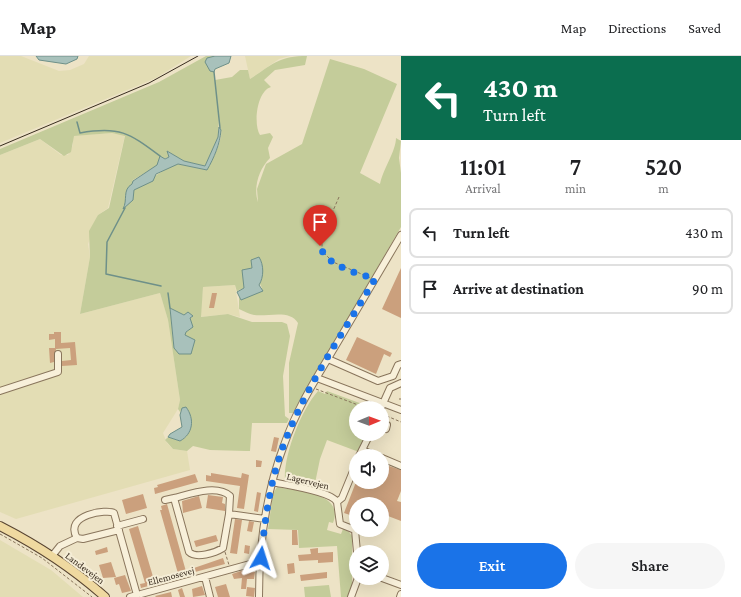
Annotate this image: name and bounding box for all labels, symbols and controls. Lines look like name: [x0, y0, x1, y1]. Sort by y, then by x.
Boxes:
text: Map: [20, 17, 56, 38]
text: Map: [561, 20, 586, 36]
text: Directions: [608, 20, 666, 36]
text: Saved: [688, 20, 721, 36]
icon: left: [417, 72, 469, 124]
text: 430 m: [483, 72, 558, 103]
text: Turn left: [483, 105, 546, 125]
text: 11:01: [460, 153, 506, 180]
text: 7: [570, 153, 581, 180]
text: 520: [645, 153, 682, 180]
text: Arrival: [465, 181, 501, 196]
text: min: [565, 181, 586, 196]
text: m: [658, 181, 669, 196]
pin: [303, 205, 337, 246]
icon: arrive: [309, 211, 331, 233]
icon: left: [419, 222, 441, 244]
text: Turn left: [453, 225, 509, 241]
text: 430 m: [685, 225, 723, 241]
icon: arrive: [419, 278, 441, 300]
text: Arrive at destination: [453, 281, 584, 297]
text: 90 m: [692, 281, 723, 297]
north arrow: [349, 401, 389, 441]
map controls: [349, 401, 389, 585]
button: sound: [349, 449, 389, 489]
street label: Lagervejen: [285, 470, 331, 493]
button: search: [349, 497, 389, 537]
position arrow: [240, 537, 282, 579]
button: Exit: [417, 543, 567, 589]
button: Share: [575, 543, 725, 589]
button: layers: [349, 545, 389, 585]
street label: Landevejen: [63, 550, 107, 587]
street label: Ellemosevej: [147, 565, 196, 588]

